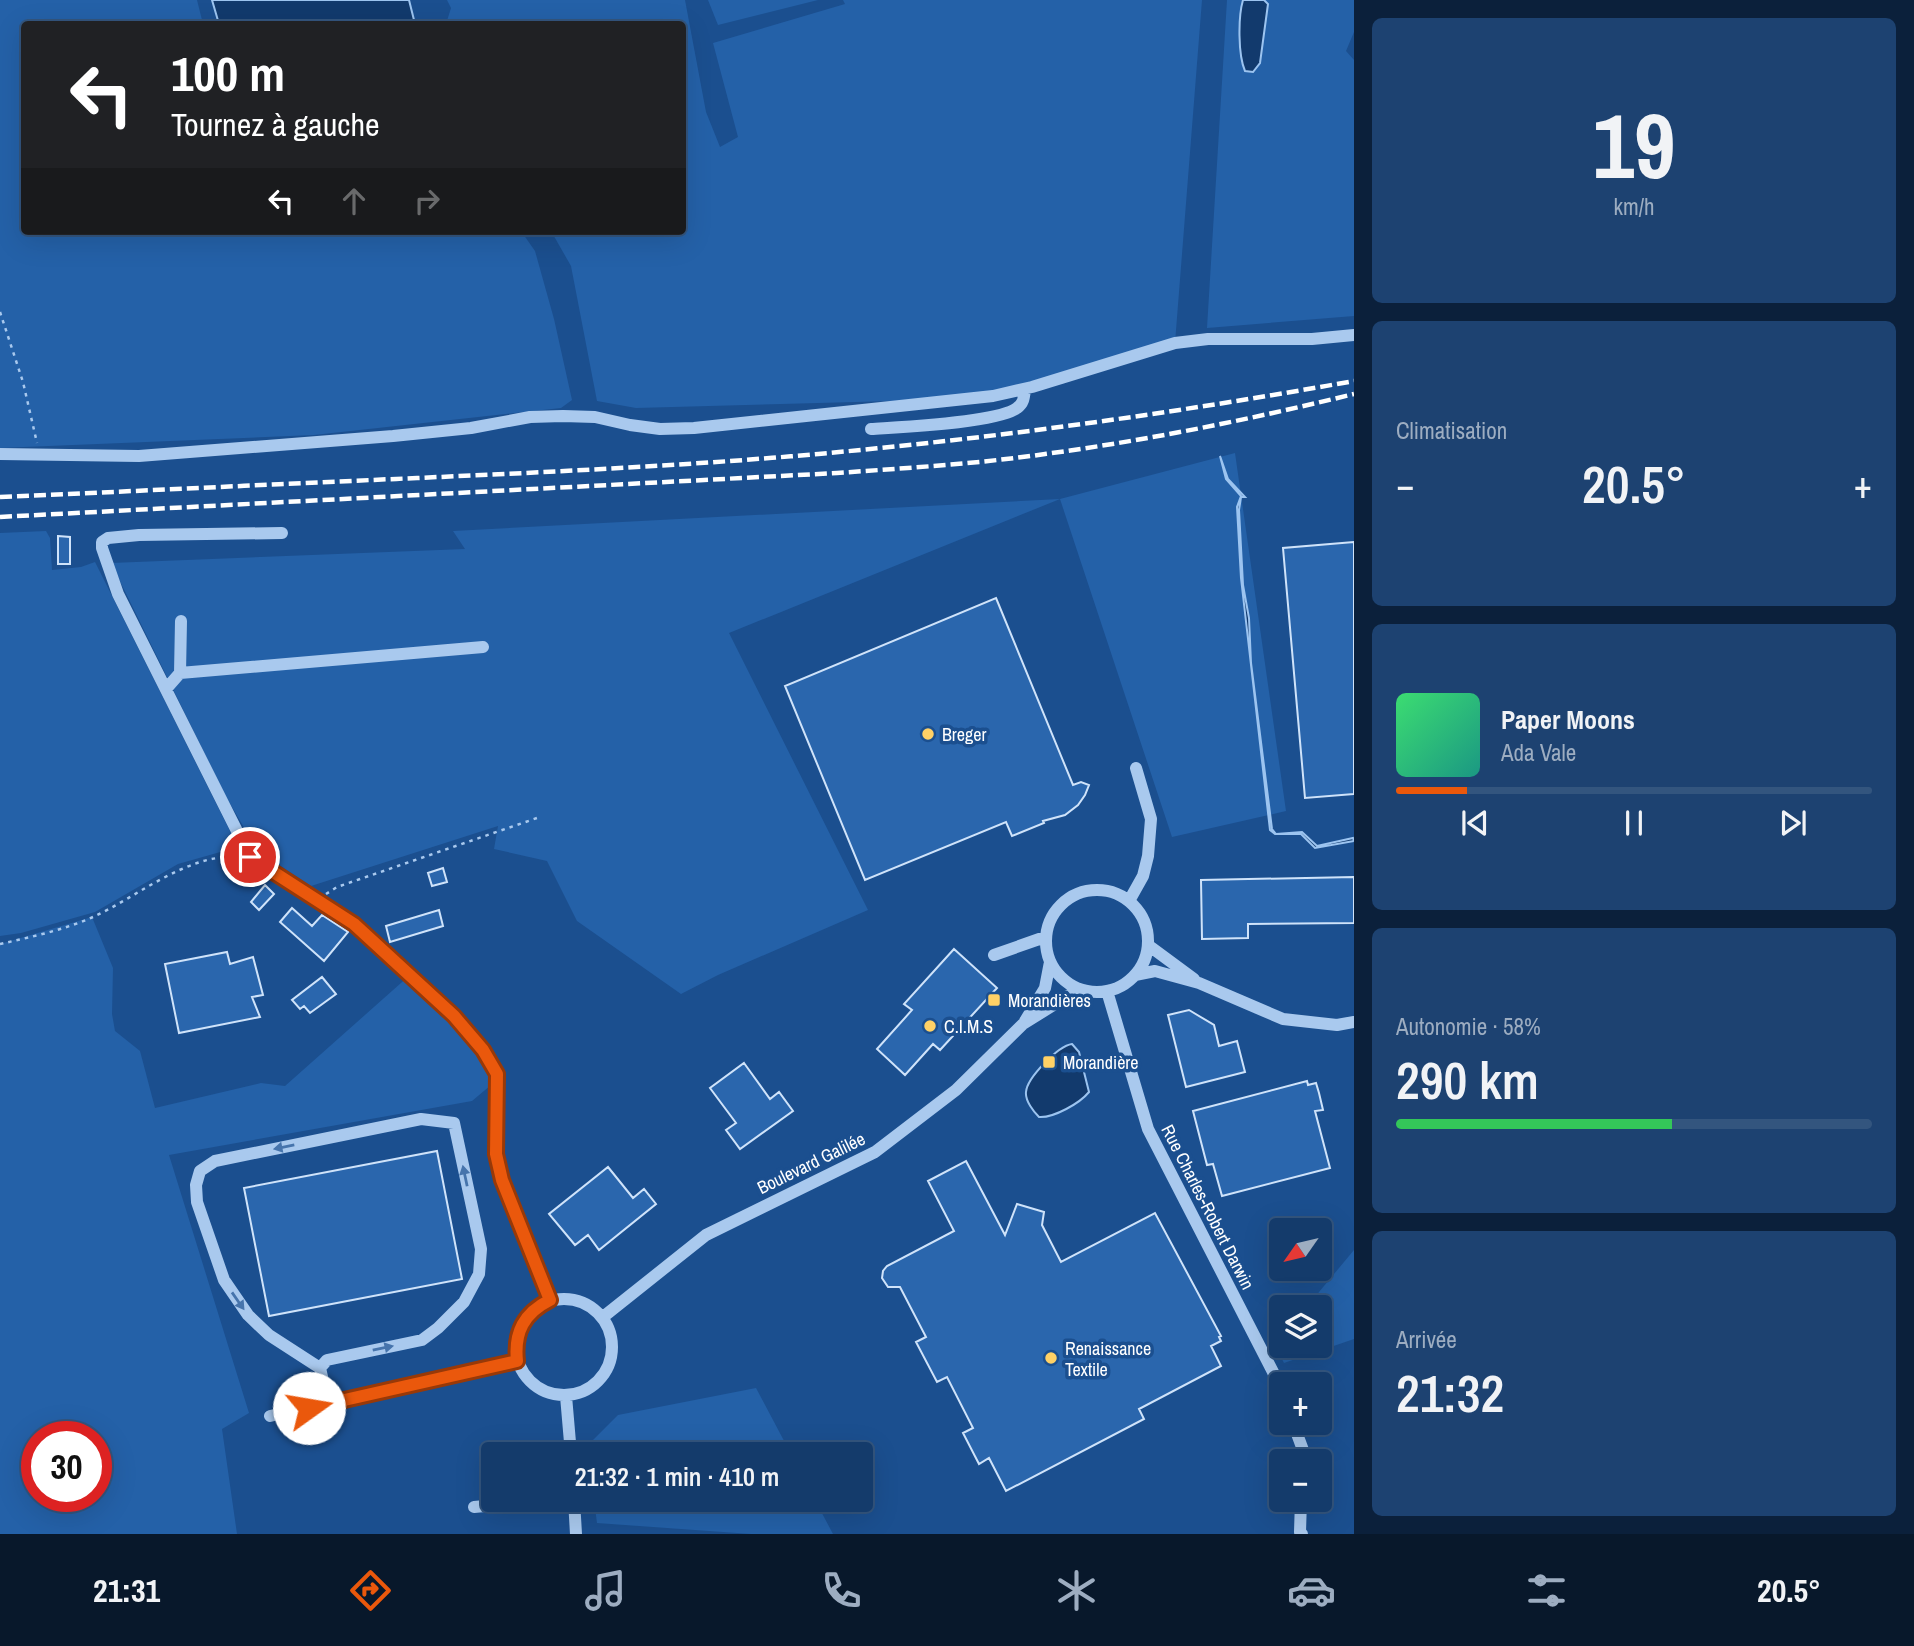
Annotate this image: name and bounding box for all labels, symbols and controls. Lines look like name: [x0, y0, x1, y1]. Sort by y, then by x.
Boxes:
text: 100 m: [171, 40, 285, 106]
icon: left: [56, 49, 147, 140]
text: 19: [1593, 84, 1676, 206]
text: Tournez à gauche: [171, 103, 380, 146]
icon: left: [262, 182, 300, 220]
icon: ahead: [335, 182, 373, 220]
icon: right: [408, 182, 446, 220]
text: km/h: [1614, 191, 1654, 222]
text: Climatisation: [1396, 415, 1507, 446]
text: 20.5°: [1582, 449, 1686, 519]
text: −: [1396, 459, 1414, 510]
text: +: [1854, 459, 1872, 510]
text: Paper Moons: [1501, 702, 1635, 737]
place label: Breger: [942, 722, 986, 747]
marker: Breger: [920, 726, 936, 742]
text: Ada Vale: [1501, 737, 1576, 768]
icon: previous: [1456, 804, 1494, 842]
icon: pause: [1615, 804, 1653, 842]
icon: next: [1774, 804, 1812, 842]
pin: [220, 827, 280, 887]
icon: arrive: [231, 838, 269, 876]
place label: Morandières: [1008, 988, 1091, 1013]
marker: Morandières: [986, 992, 1002, 1008]
text: Autonomie · 58%: [1396, 1011, 1541, 1042]
place label: C.I.M.S: [944, 1014, 993, 1039]
marker: C.I.M.S: [922, 1018, 938, 1034]
text: 290 km: [1396, 1045, 1539, 1115]
place label: Morandière: [1063, 1050, 1138, 1075]
marker: Morandière: [1041, 1054, 1057, 1070]
street label: Rue Charles-Robert Darwin: [1156, 1120, 1260, 1294]
street label: Boulevard Galilée: [753, 1126, 869, 1200]
one-way arrow: [273, 1141, 295, 1152]
one-way arrow: [460, 1165, 471, 1187]
north arrow: [1269, 1218, 1332, 1281]
map controls: [1269, 1218, 1332, 1512]
one-way arrow: [231, 1292, 245, 1310]
button: layers: [1269, 1295, 1332, 1358]
text: Arrivée: [1396, 1324, 1457, 1355]
place label: Renaissance Textile: [1065, 1336, 1151, 1382]
one-way arrow: [372, 1342, 394, 1353]
marker: Renaissance Textile: [1043, 1350, 1059, 1366]
text: 21:32: [1396, 1358, 1504, 1428]
position arrow: [272, 1371, 346, 1445]
button: +: [1269, 1372, 1332, 1435]
speed limit sign: 30: [21, 1421, 112, 1512]
button: −: [1269, 1449, 1332, 1512]
text: 21:32 · 1 min · 410 m: [575, 1459, 779, 1494]
icon: directions: [346, 1566, 395, 1615]
icon: music: [581, 1566, 630, 1615]
icon: phone: [817, 1566, 866, 1615]
icon: climate: [1052, 1566, 1101, 1615]
icon: car: [1287, 1566, 1336, 1615]
icon: filters: [1522, 1566, 1571, 1615]
text: 21:31: [93, 1569, 160, 1612]
text: 20.5°: [1757, 1569, 1821, 1612]

